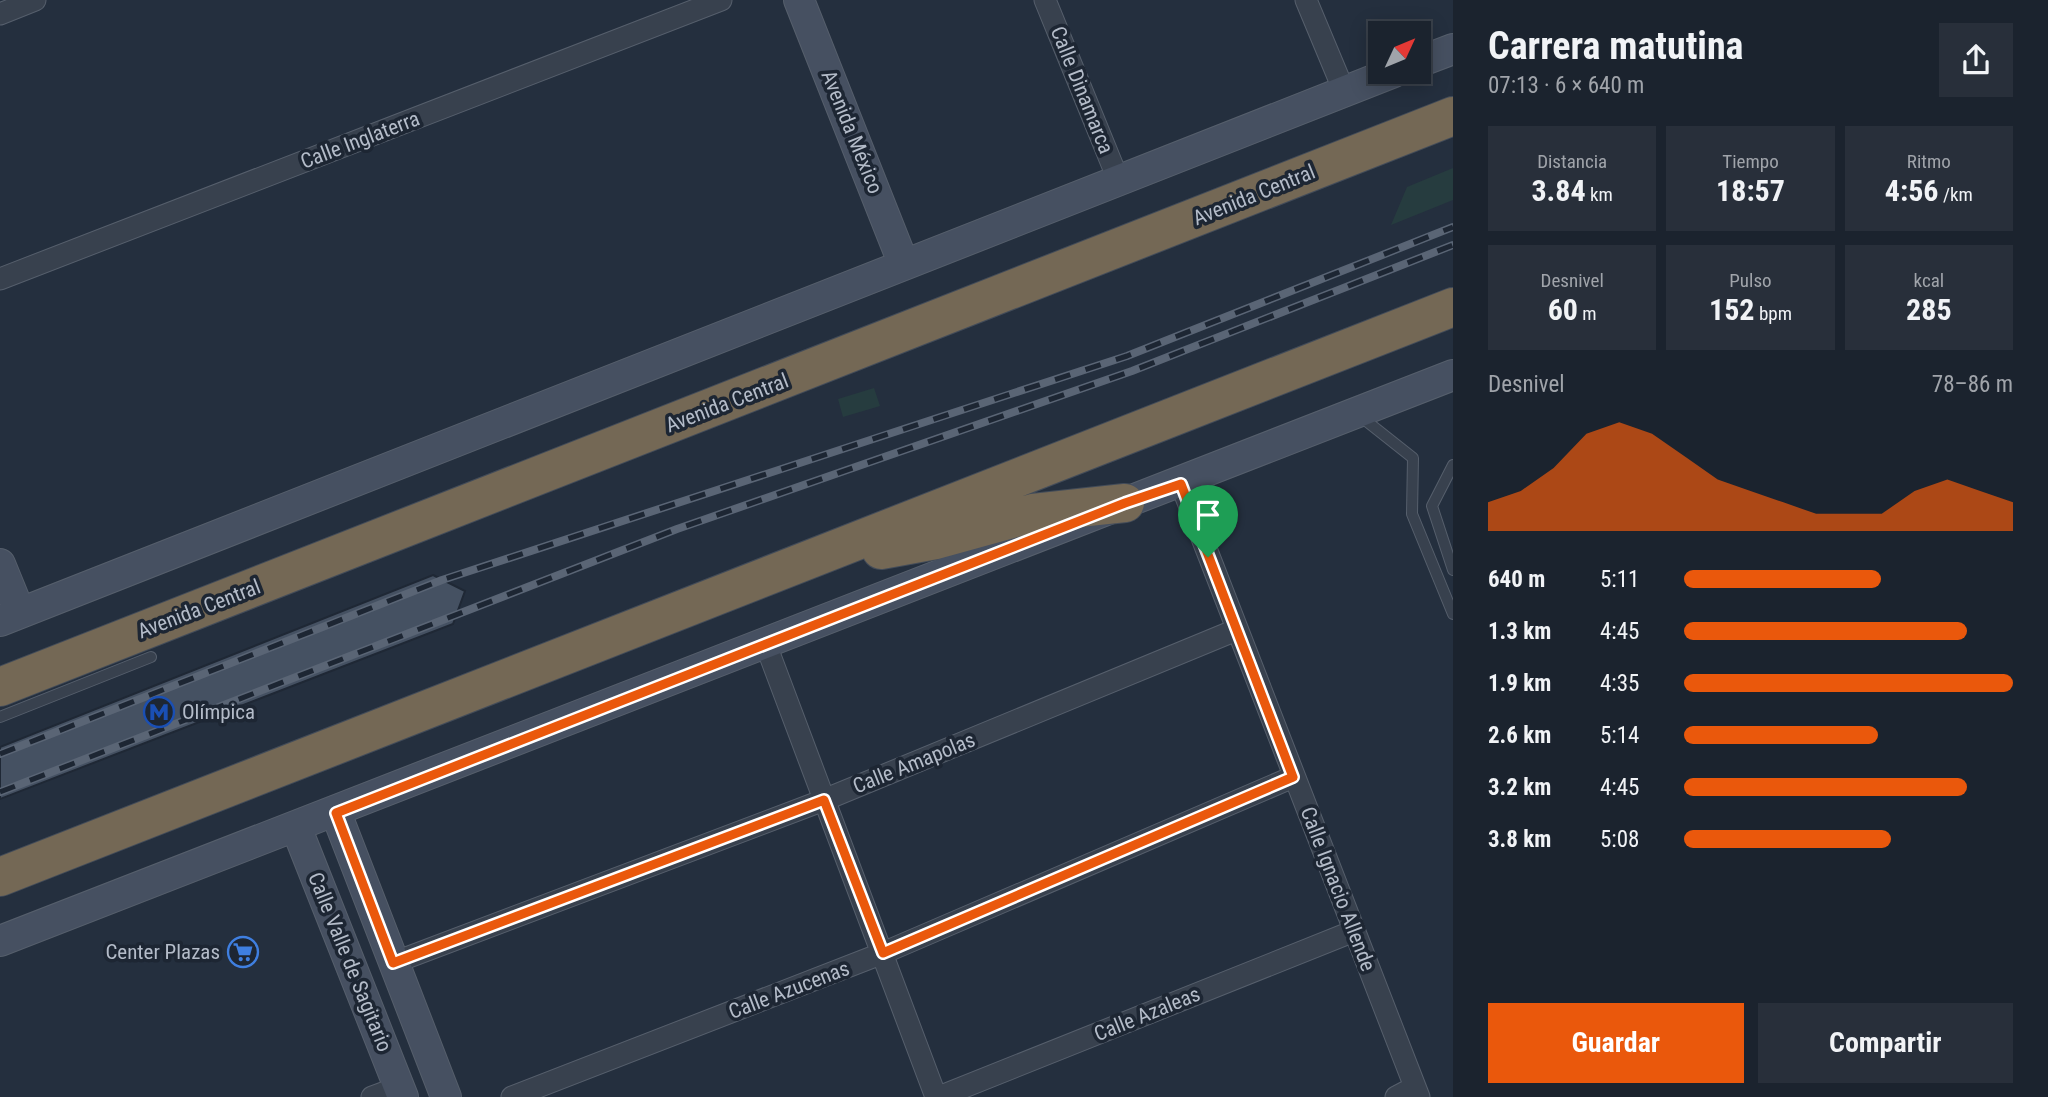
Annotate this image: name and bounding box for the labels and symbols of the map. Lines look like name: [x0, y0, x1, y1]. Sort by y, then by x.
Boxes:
north arrow: [1368, 21, 1432, 84]
street label: Calle Dinamarca: [1046, 23, 1118, 157]
street label: Avenida México: [816, 67, 888, 197]
street label: Calle Inglaterra: [297, 106, 423, 174]
street label: Avenida Central: [1189, 160, 1319, 230]
street label: Avenida Central: [662, 369, 792, 437]
pin: [1178, 485, 1238, 557]
street label: Avenida Central: [134, 575, 264, 643]
metro station icon: Olímpica: [142, 695, 176, 729]
place label: Olímpica: [182, 700, 255, 724]
street label: Calle Amapolas: [849, 728, 979, 798]
street label: Calle Ignacio Allende: [1296, 803, 1380, 975]
street label: Calle Valle de Sagitario: [303, 869, 397, 1055]
supermarket icon: Center Plazas: [226, 935, 260, 969]
place label: Center Plazas: [105, 940, 220, 964]
street label: Calle Azucenas: [725, 956, 853, 1024]
street label: Calle Azaleas: [1091, 982, 1203, 1046]

